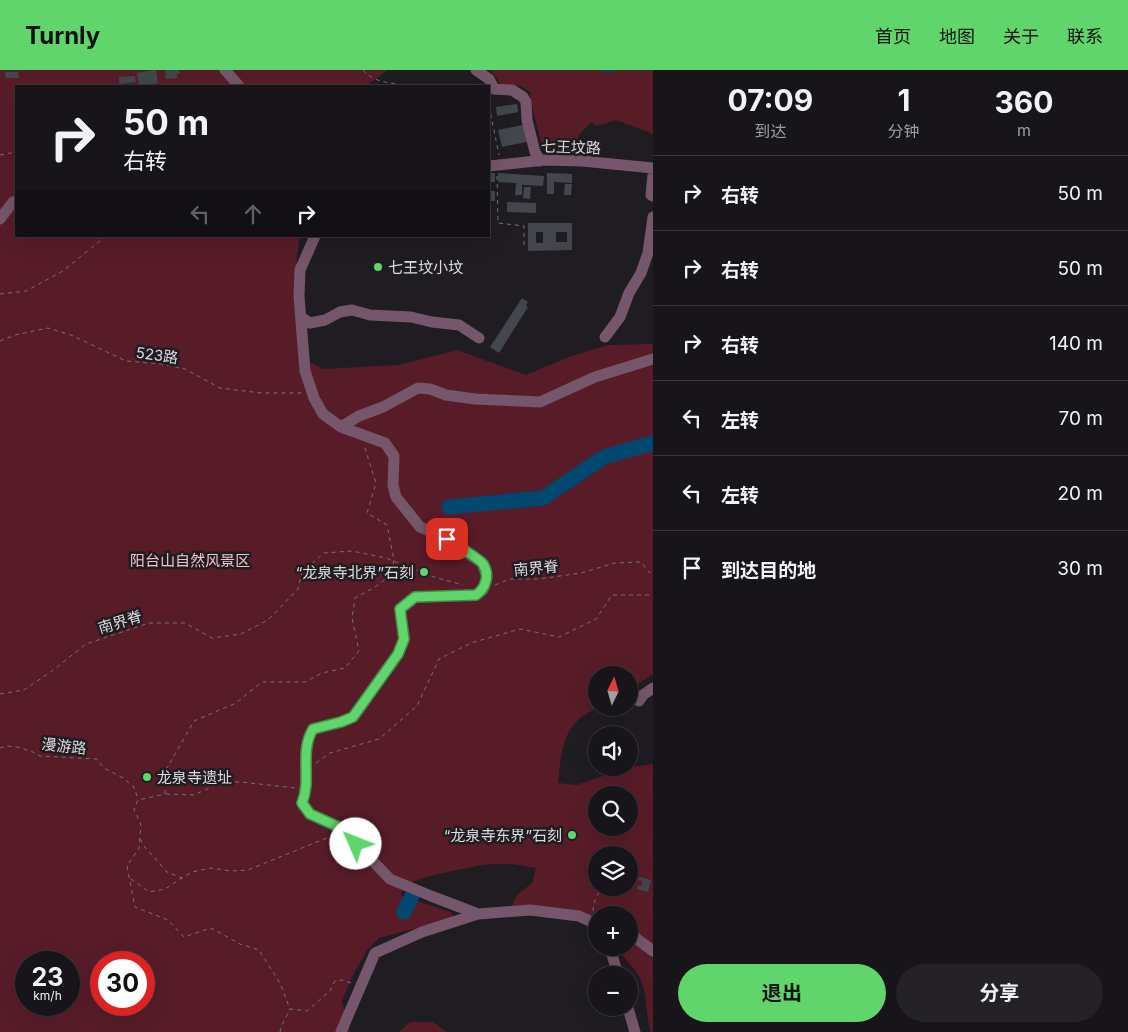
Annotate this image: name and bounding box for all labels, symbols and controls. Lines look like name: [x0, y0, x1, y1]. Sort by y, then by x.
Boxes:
text: Turnly: [25, 21, 100, 50]
text: 首页: [875, 26, 911, 47]
text: 地图: [939, 26, 975, 47]
text: 关于: [1003, 26, 1039, 47]
text: 联系: [1067, 26, 1103, 47]
text: 07:09: [728, 82, 813, 118]
text: 1: [897, 82, 910, 118]
text: 360: [994, 84, 1053, 120]
text: 50 m: [123, 101, 209, 143]
icon: right: [40, 105, 105, 170]
text: m: [1017, 120, 1031, 140]
text: 到达: [754, 121, 786, 141]
text: 分钟: [888, 121, 920, 141]
street label: 七王坟路: [541, 136, 601, 158]
text: 右转: [123, 148, 167, 174]
icon: right: [678, 179, 706, 207]
text: 50 m: [1057, 182, 1103, 205]
text: 右转: [721, 184, 759, 207]
icon: left: [186, 200, 214, 228]
icon: ahead: [239, 200, 267, 228]
icon: right: [292, 200, 320, 228]
icon: right: [678, 254, 706, 282]
text: 50 m: [1057, 257, 1103, 280]
place label: 七王坟小坟: [388, 258, 463, 277]
text: 右转: [721, 259, 759, 282]
marker: 七王坟小坟: [372, 261, 384, 273]
icon: right: [678, 329, 706, 357]
text: 140 m: [1049, 332, 1103, 355]
text: 右转: [721, 334, 759, 357]
street label: 523路: [135, 343, 179, 367]
icon: left: [678, 404, 706, 432]
text: 70 m: [1059, 407, 1103, 430]
text: 左转: [721, 409, 759, 432]
icon: left: [678, 479, 706, 507]
text: 20 m: [1057, 482, 1103, 505]
text: 左转: [721, 484, 759, 507]
pin: [426, 518, 468, 560]
icon: arrive: [433, 525, 461, 553]
park label: 阳台山自然风景区: [130, 551, 250, 570]
icon: arrive: [678, 554, 706, 582]
street label: 南界脊: [513, 557, 559, 579]
text: 30 m: [1057, 557, 1103, 580]
text: 到达目的地: [721, 559, 816, 582]
place label: “龙泉寺北界”石刻: [296, 563, 414, 582]
marker: “龙泉寺北界”石刻: [418, 566, 430, 578]
street label: 南界脊: [96, 606, 144, 638]
north arrow: [588, 666, 638, 716]
map controls: [588, 666, 638, 1016]
button: sound: [588, 726, 638, 776]
street label: 漫游路: [41, 734, 87, 758]
place label: 龙泉寺遗址: [157, 768, 232, 787]
marker: 龙泉寺遗址: [141, 771, 153, 783]
button: search: [588, 786, 638, 836]
position arrow: [329, 817, 381, 869]
place label: “龙泉寺东界”石刻: [444, 826, 562, 845]
marker: “龙泉寺东界”石刻: [566, 829, 578, 841]
button: layers: [588, 846, 638, 896]
button: +: [588, 906, 638, 956]
speed limit sign: 30: [90, 951, 155, 1016]
text: 23: [32, 962, 63, 992]
button: 退出: [678, 964, 886, 1022]
button: 分享: [896, 964, 1103, 1022]
button: −: [588, 966, 638, 1016]
text: km/h: [33, 988, 62, 1003]

